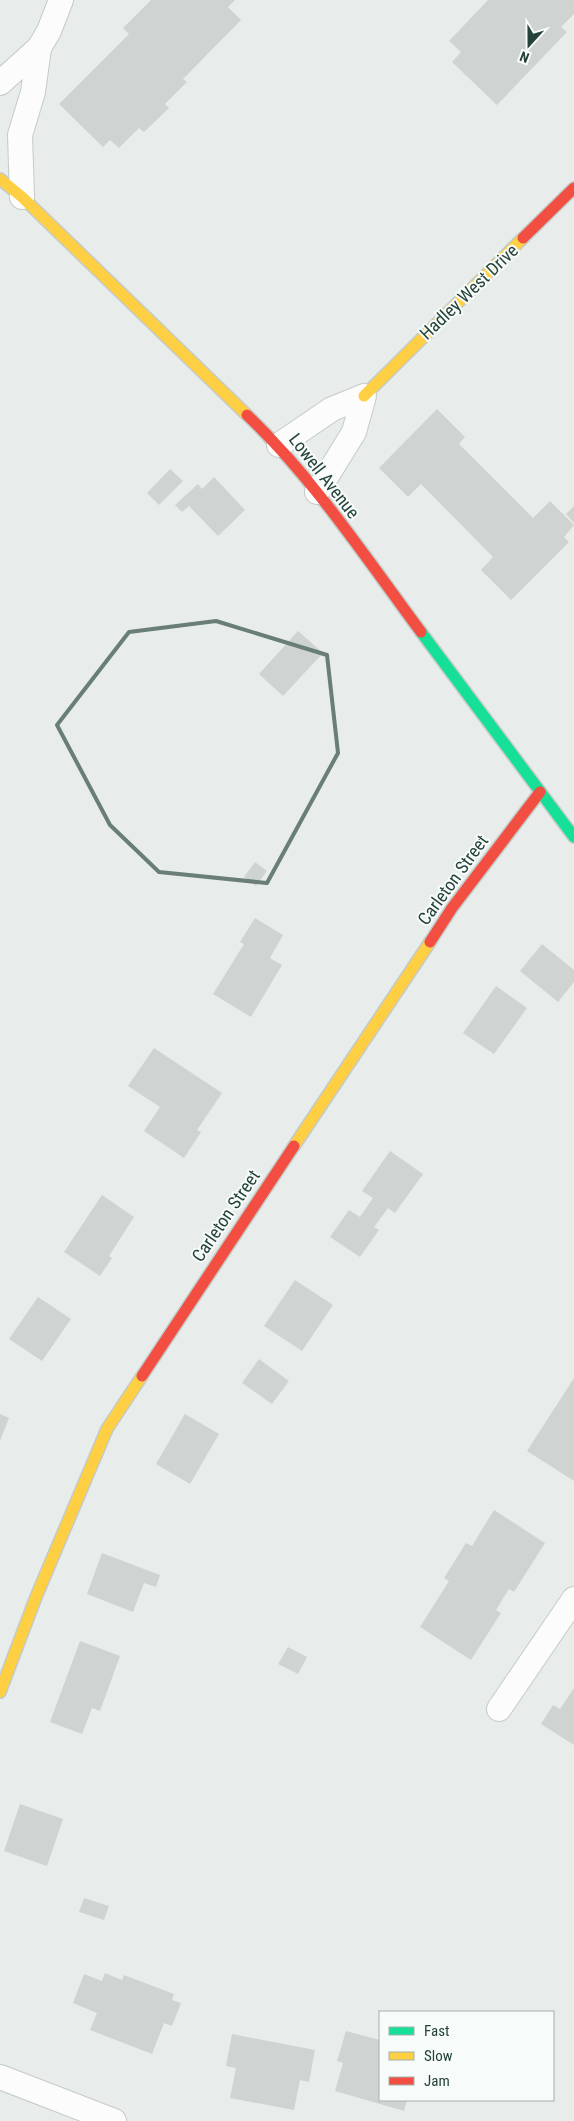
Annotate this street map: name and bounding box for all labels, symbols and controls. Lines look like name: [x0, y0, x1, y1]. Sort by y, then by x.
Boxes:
north arrow: [504, 20, 554, 70]
text: N: [517, 48, 531, 66]
street label: Hadley West Drive: [415, 240, 522, 344]
street label: Lowell Avenue: [285, 429, 364, 522]
street label: Carleton Street: [413, 831, 492, 929]
street label: Carleton Street: [187, 1166, 264, 1266]
legend: [379, 2011, 554, 2101]
text: Fast: [424, 2022, 449, 2040]
text: Slow: [424, 2047, 453, 2065]
text: Jam: [424, 2072, 450, 2090]

